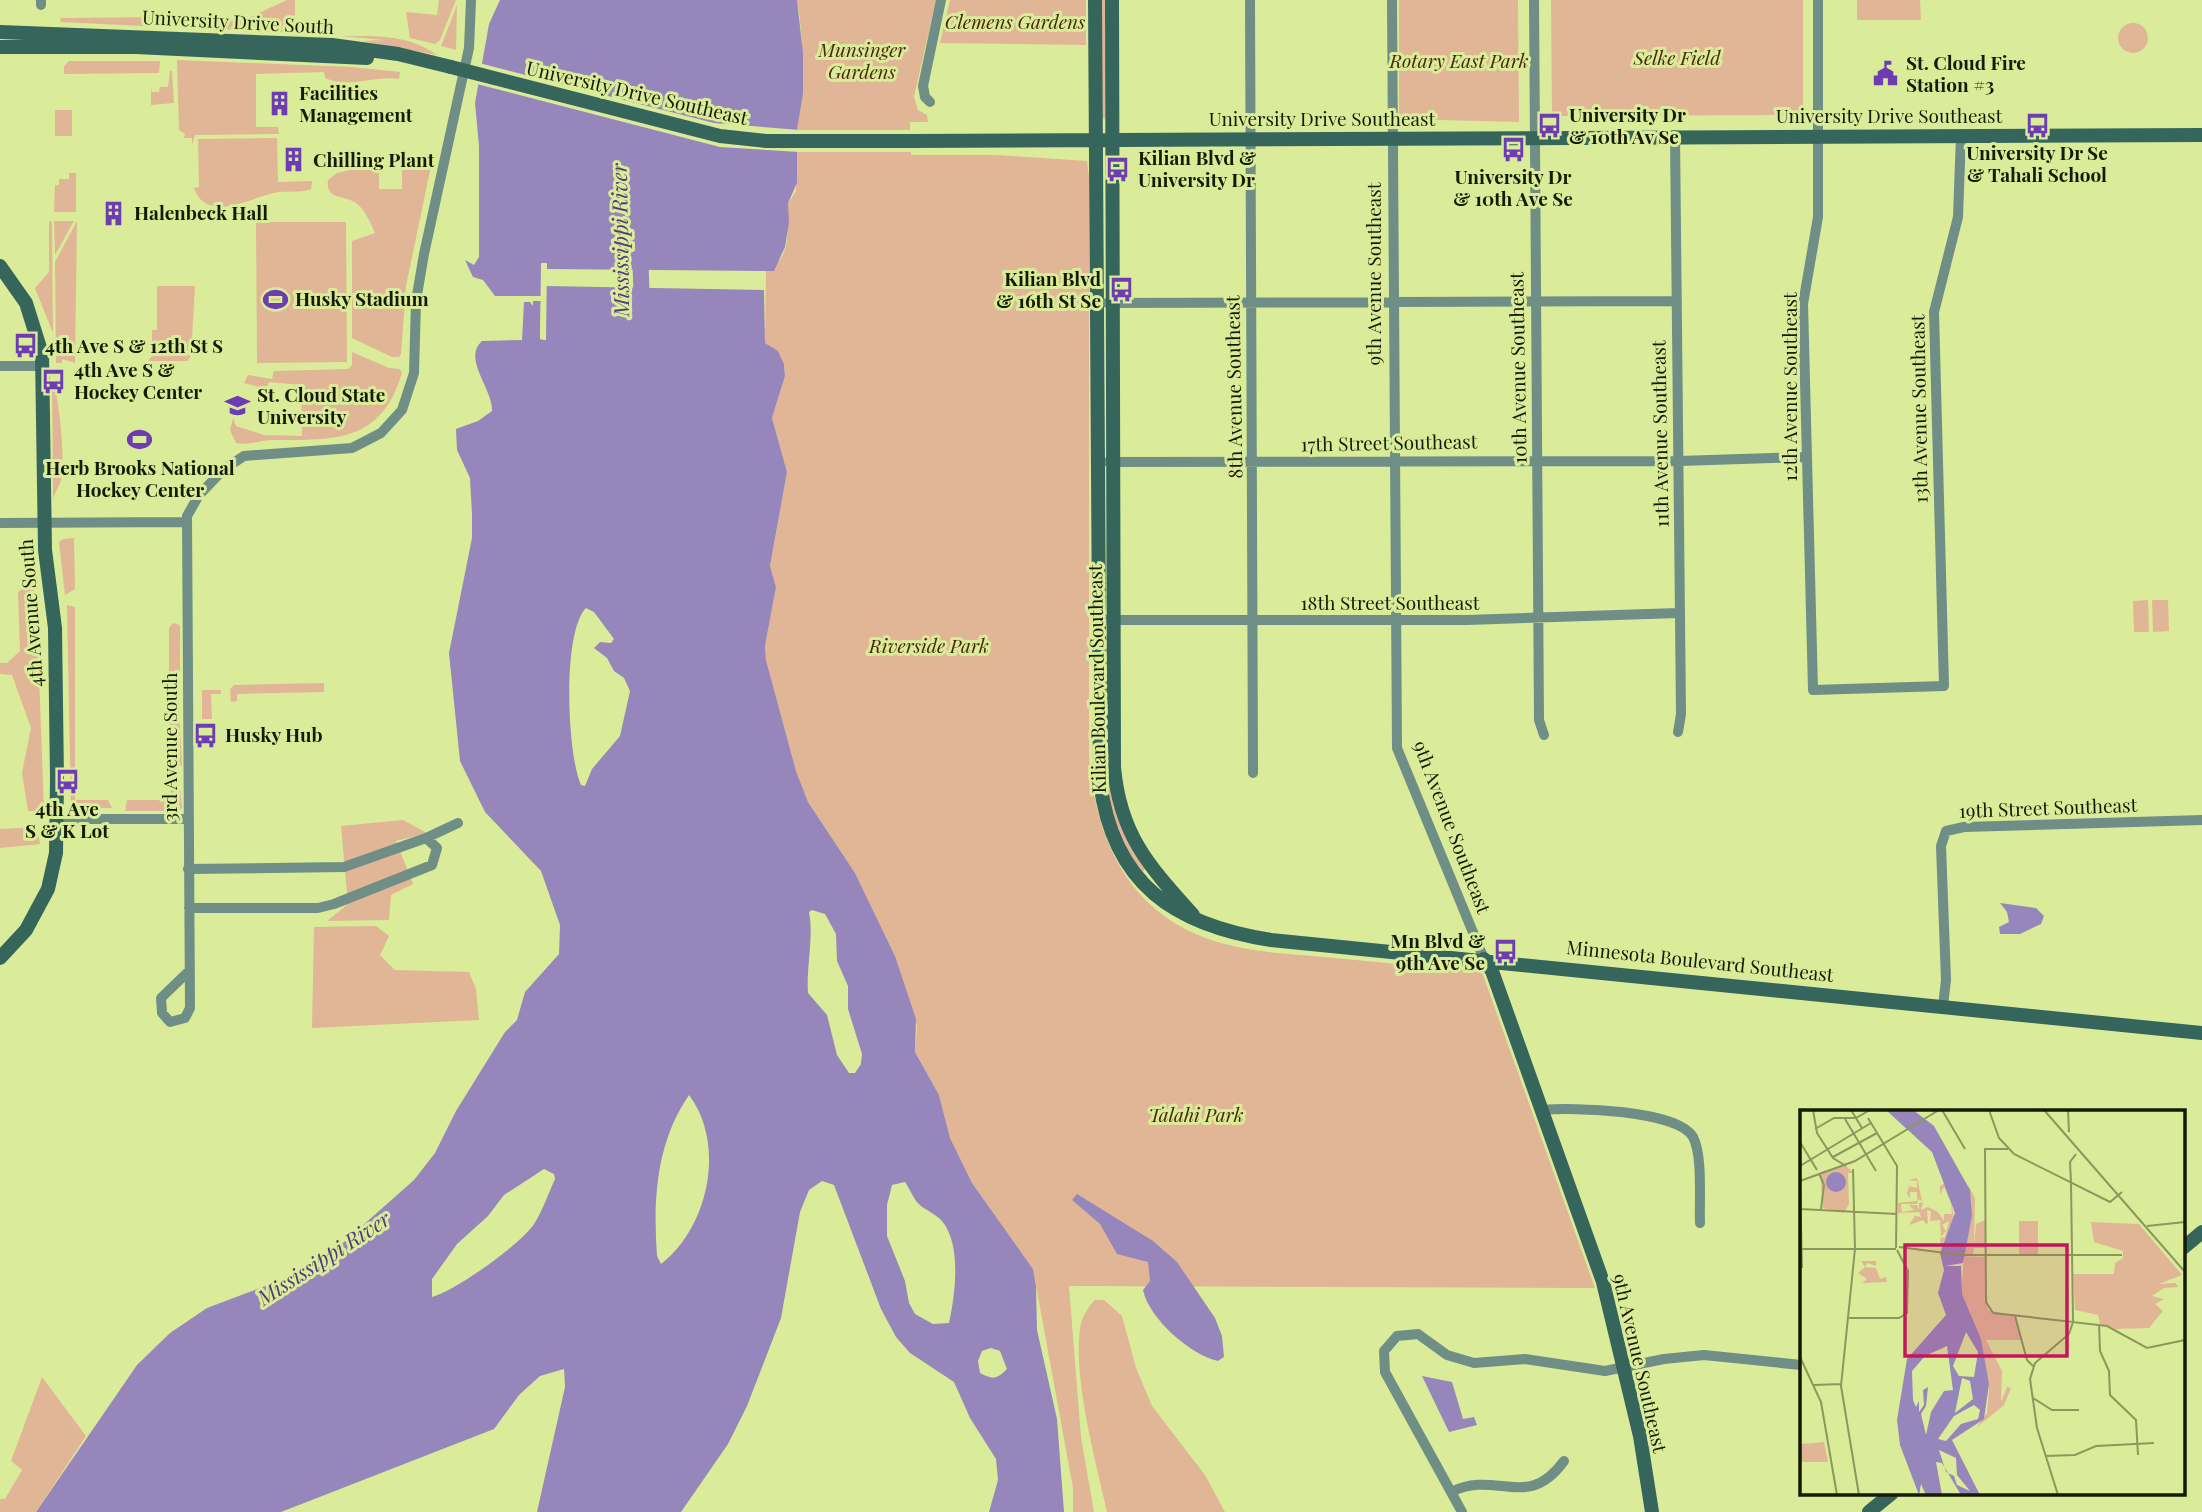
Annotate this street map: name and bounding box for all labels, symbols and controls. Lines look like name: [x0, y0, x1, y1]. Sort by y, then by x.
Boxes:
street label: University Drive South: [141, 3, 335, 39]
park label: Clemens Gardens: [945, 8, 1085, 34]
park label: Munsinger Gardens: [818, 36, 906, 84]
park label: Selke Field: [1633, 44, 1721, 70]
park label: Rotary East Park: [1388, 47, 1529, 73]
place label: St. Cloud Fire Station #3: [1906, 49, 2026, 97]
street label: University Drive Southeast: [524, 54, 751, 130]
public building icon: St. Cloud Fire Station #3: [1872, 60, 1900, 88]
place label: Facilities Management: [299, 79, 413, 127]
building icon: Facilities Management: [265, 90, 293, 118]
place label: University Dr & 10th Av Se: [1569, 101, 1686, 149]
street label: University Drive Southeast: [1776, 102, 2003, 128]
street label: University Drive Southeast: [1209, 105, 1436, 131]
bus stop icon: University Dr Se & Tahali School: [2023, 111, 2051, 139]
bus stop icon: University Dr & 10th Av Se: [1535, 112, 1563, 140]
bus stop icon: University Dr & 10th Ave Se: [1499, 135, 1527, 163]
place label: University Dr Se & Tahali School: [1966, 139, 2108, 187]
place label: Kilian Blvd & University Dr: [1138, 144, 1256, 192]
building icon: Chilling Plant: [279, 146, 307, 174]
place label: Chilling Plant: [313, 146, 435, 172]
bus stop icon: Kilian Blvd & University Dr: [1104, 155, 1132, 183]
water label: Mississippi River: [604, 162, 634, 318]
place label: University Dr & 10th Ave Se: [1453, 163, 1573, 211]
street label: 9th Avenue Southeast: [1360, 182, 1386, 366]
building icon: Halenbeck Hall: [100, 199, 128, 227]
place label: Halenbeck Hall: [134, 199, 268, 225]
place label: Kilian Blvd & 16th St Se: [996, 265, 1102, 313]
street label: 10th Avenue Southeast: [1502, 272, 1532, 464]
bus stop icon: Kilian Blvd & 16th St Se: [1107, 276, 1135, 304]
sports icon: Husky Stadium: [261, 285, 289, 313]
place label: Husky Stadium: [295, 285, 429, 311]
street label: 12th Avenue Southeast: [1776, 292, 1802, 482]
street label: 8th Avenue Southeast: [1218, 295, 1248, 479]
street label: 13th Avenue Southeast: [1903, 314, 1933, 504]
bus stop icon: 4th Ave S & 12th St S: [11, 332, 39, 360]
place label: 4th Ave S & 12th St S: [45, 332, 223, 358]
street label: 11th Avenue Southeast: [1644, 340, 1674, 528]
place label: 4th Ave S & Hockey Center: [74, 356, 202, 404]
bus stop icon: 4th Ave S & Hockey Center: [40, 367, 68, 395]
place label: St. Cloud State University: [257, 381, 385, 429]
school or university icon: St. Cloud State University: [223, 392, 251, 420]
sports icon: Herb Brooks National Hockey Center: [126, 426, 154, 454]
street label: 17th Street Southeast: [1300, 427, 1478, 457]
place label: Herb Brooks National Hockey Center: [45, 454, 235, 502]
street label: 4th Avenue South: [12, 538, 48, 688]
street label: Kilian Boulevard Southeast: [1081, 564, 1111, 794]
street label: 18th Street Southeast: [1301, 589, 1480, 615]
park label: Riverside Park: [868, 632, 989, 658]
street label: 3rd Avenue South: [156, 673, 182, 821]
bus stop icon: Husky Hub: [191, 721, 219, 749]
place label: Husky Hub: [225, 721, 323, 747]
street label: 9th Avenue Southeast: [1408, 737, 1498, 917]
bus stop icon: 4th Ave S & K Lot: [53, 767, 81, 795]
street label: 19th Street Southeast: [1958, 791, 2138, 823]
place label: 4th Ave S & K Lot: [25, 795, 109, 843]
place label: Mn Blvd & 9th Ave Se: [1391, 927, 1485, 975]
street label: Minnesota Boulevard Southeast: [1565, 933, 1835, 987]
bus stop icon: Mn Blvd & 9th Ave Se: [1491, 938, 1519, 966]
park label: Talahi Park: [1149, 1101, 1244, 1127]
inset map: [1800, 1110, 2184, 1494]
water label: Mississippi River: [250, 1203, 396, 1311]
street label: 9th Avenue Southeast: [1608, 1271, 1674, 1455]

